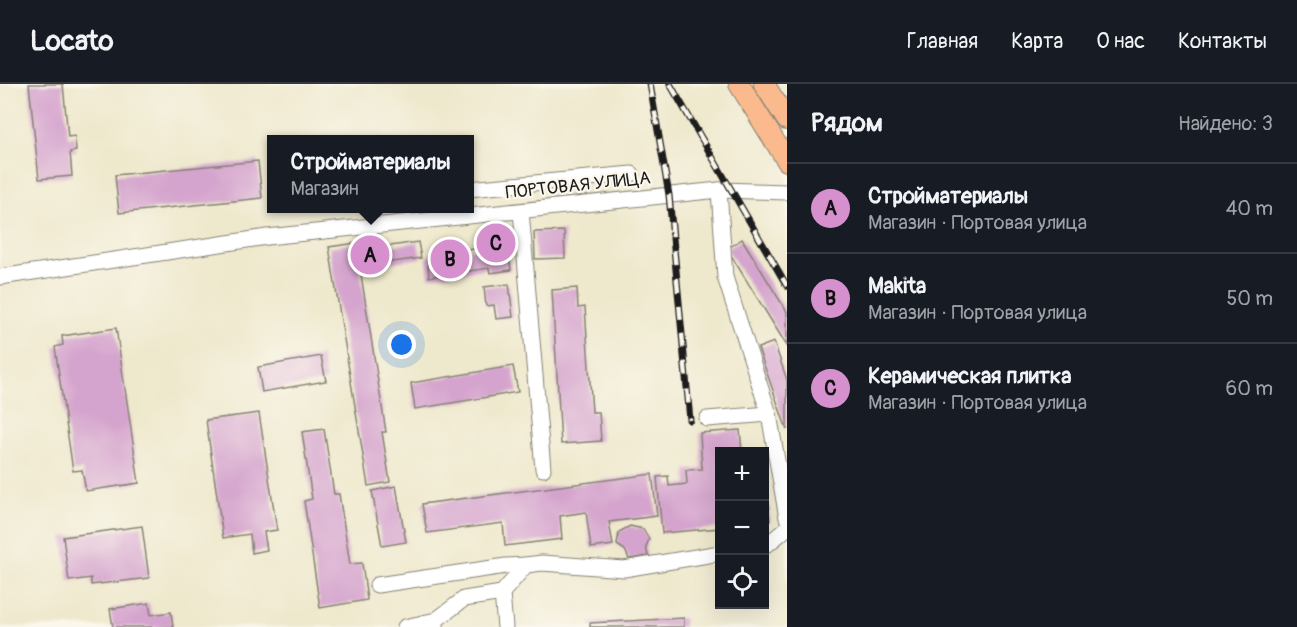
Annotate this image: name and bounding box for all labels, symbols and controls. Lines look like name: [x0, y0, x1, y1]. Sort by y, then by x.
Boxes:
text: Locato: [30, 24, 114, 59]
text: Главная: [907, 28, 978, 55]
text: Карта: [1011, 28, 1063, 55]
text: О нас: [1096, 28, 1145, 55]
text: Контакты: [1178, 28, 1267, 55]
text: Рядом: [811, 107, 883, 139]
text: Найдено: 3: [1178, 111, 1273, 136]
popup: [267, 135, 474, 213]
text: Стройматериалы: [290, 148, 451, 176]
street label: ПОРТОВАЯ УЛИЦА: [504, 166, 652, 205]
text: Магазин: [290, 176, 359, 201]
text: Стройматериалы: [868, 182, 1028, 210]
text: A: [824, 196, 837, 221]
text: 40 m: [1226, 196, 1273, 221]
text: Магазин · Портовая улица: [868, 210, 1087, 235]
pin: C: [476, 220, 516, 266]
pin: A: [350, 232, 389, 278]
pin: B: [430, 236, 470, 282]
text: Makita: [868, 272, 926, 300]
text: B: [825, 286, 836, 311]
text: 50 m: [1226, 286, 1273, 311]
text: Магазин · Портовая улица: [868, 300, 1087, 325]
your location: [387, 330, 416, 359]
text: Керамическая плитка: [868, 362, 1071, 390]
text: C: [824, 376, 837, 401]
text: 60 m: [1226, 376, 1273, 401]
text: Магазин · Портовая улица: [868, 390, 1087, 415]
map controls: [715, 447, 769, 609]
button: +: [715, 447, 769, 501]
button: −: [715, 501, 769, 555]
button: locate: [715, 555, 769, 609]

